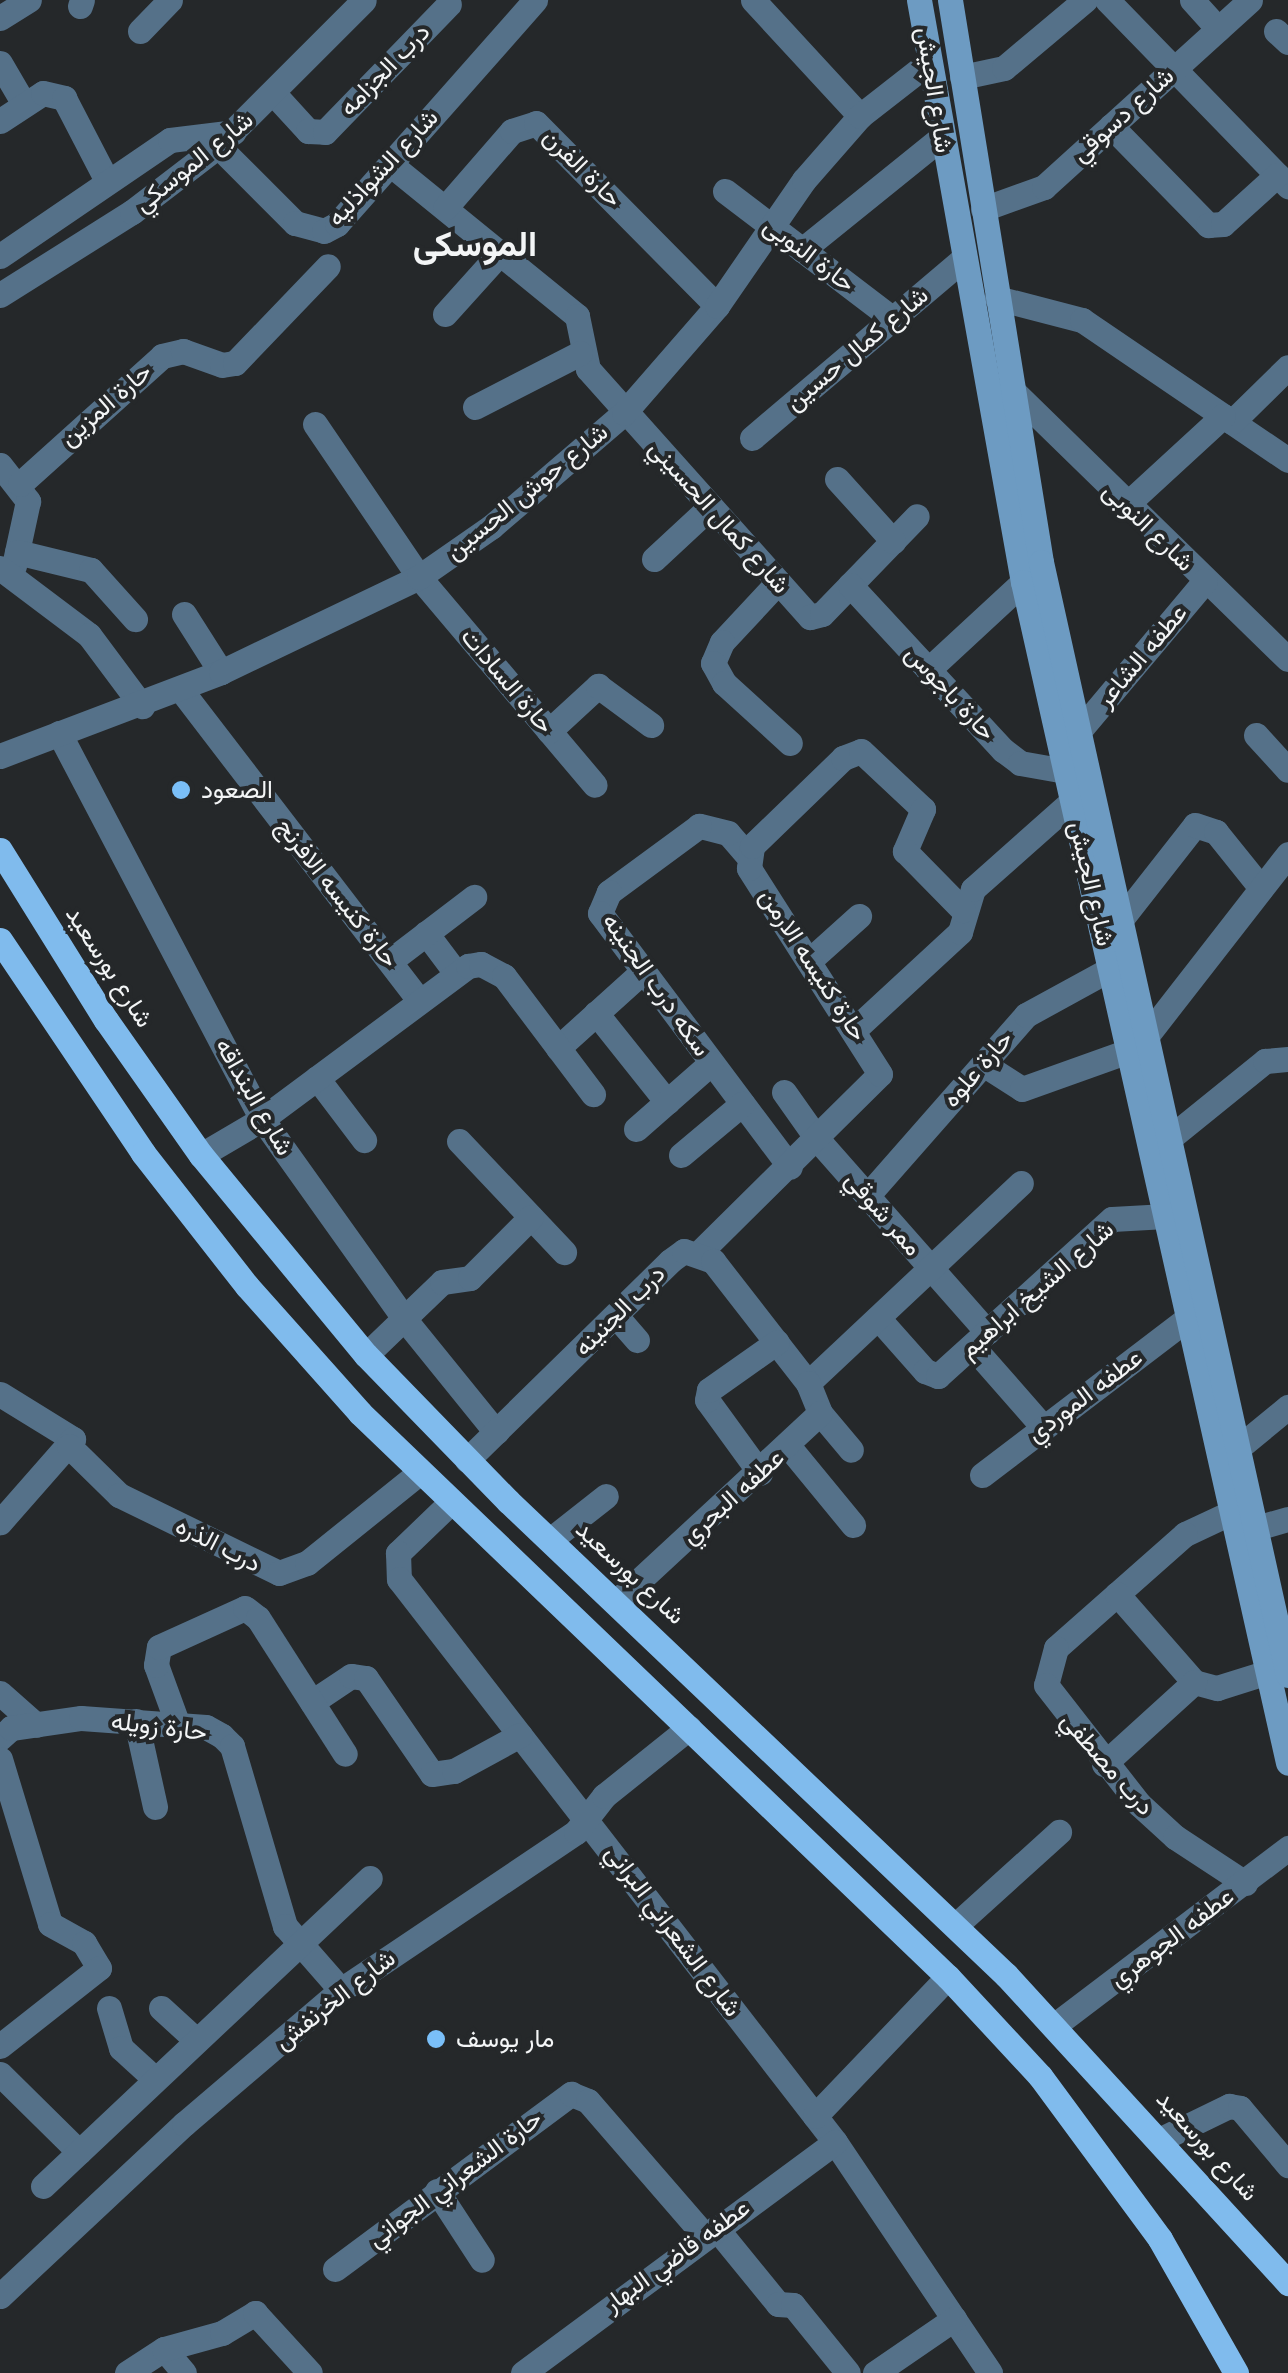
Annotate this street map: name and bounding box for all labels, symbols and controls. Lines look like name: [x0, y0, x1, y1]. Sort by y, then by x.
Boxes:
street label: درب الجزامه: [334, 17, 436, 123]
street label: شارع الجيش: [909, 25, 959, 155]
street label: شارع دسوقي: [1066, 61, 1180, 169]
street label: شارع الشواذليه: [321, 103, 445, 233]
street label: شارع الموسكي: [129, 105, 259, 219]
street label: حارة الفرن: [536, 122, 628, 214]
street label: حارة النوبى: [757, 211, 861, 299]
district label: الموسكى: [413, 223, 537, 265]
street label: شارع كمال حسين: [779, 280, 935, 418]
street label: حارة المزين: [54, 357, 158, 453]
street label: شارع حوش الحسين: [440, 417, 614, 567]
street label: شارع كمال الحسيني: [642, 434, 796, 600]
street label: شارع النوبى: [1096, 476, 1200, 578]
street label: عطفه الشاعر: [1090, 598, 1194, 714]
street label: حارة السادات: [454, 622, 560, 740]
street label: حارة باجوس: [898, 639, 1002, 747]
place label: الصعود: [201, 775, 273, 805]
marker: الصعود: [170, 779, 192, 801]
street label: حارة كنيسه الافرنج: [269, 812, 405, 974]
street label: شارع الجيش: [1062, 819, 1120, 949]
street label: حارة كنيسه الارمن: [753, 883, 873, 1047]
street label: شارع بورسعيد: [59, 901, 159, 1033]
street label: سكه درب الجنينه: [595, 908, 717, 1062]
street label: حارة علوه: [937, 1024, 1019, 1114]
street label: شارع البنداقه: [208, 1033, 300, 1161]
street label: ممر شوقي: [838, 1165, 928, 1263]
street label: شارع الشيخ ابراهيم: [954, 1215, 1120, 1365]
street label: درب الجنينه: [568, 1259, 672, 1363]
street label: عطفه الموردي: [1021, 1343, 1149, 1449]
street label: عطفه البحري: [675, 1443, 791, 1551]
street label: درب الذره: [170, 1511, 266, 1579]
street label: شارع بورسعيد: [569, 1515, 691, 1631]
street label: حارة زويله: [109, 1706, 209, 1748]
street label: درب مصطفي: [1054, 1706, 1160, 1822]
street label: شارع الشعراني البراني: [598, 1839, 748, 2023]
street label: عطفه الجوهري: [1104, 1882, 1240, 1994]
street label: شارع الخرنفش: [268, 1943, 402, 2057]
place label: مار يوسف: [456, 2024, 554, 2054]
marker: مار يوسف: [425, 2028, 447, 2050]
street label: شارع بورسعيد: [1150, 2085, 1264, 2207]
street label: حارة الشعراني الجواني: [362, 2104, 548, 2254]
street label: عطفه قاضي البهار: [598, 2193, 756, 2319]

